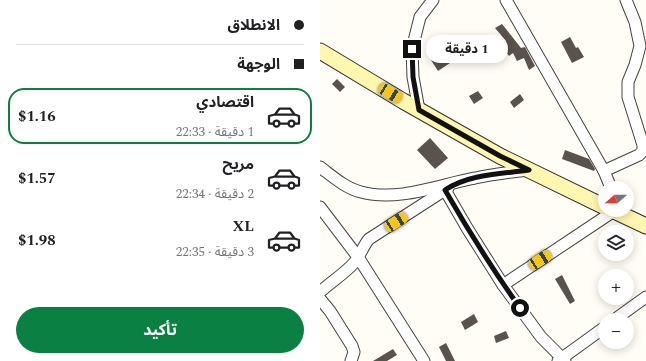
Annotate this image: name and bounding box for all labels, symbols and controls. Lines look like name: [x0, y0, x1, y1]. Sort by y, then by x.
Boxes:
text: الانطلاق: [228, 14, 280, 37]
callout: 1 دقيقة: [426, 35, 508, 63]
text: 1 دقيقة: [445, 39, 489, 59]
route end: [403, 40, 421, 58]
text: الوجهة: [237, 53, 280, 76]
car: [377, 82, 403, 104]
text: اقتصادي: [196, 91, 254, 114]
icon: car: [266, 98, 302, 134]
text: $1.16: [18, 105, 56, 128]
text: 1 دقيقة · 22:33: [176, 122, 254, 142]
text: مريح: [222, 153, 254, 176]
icon: car: [266, 160, 302, 196]
text: $1.57: [18, 167, 56, 190]
north arrow: [598, 181, 634, 217]
map controls: [598, 181, 634, 349]
text: 2 دقيقة · 22:34: [176, 184, 254, 204]
car: [383, 210, 409, 234]
text: XL: [233, 215, 254, 238]
icon: car: [266, 222, 302, 258]
button: layers: [598, 225, 634, 261]
text: $1.98: [18, 229, 56, 252]
text: 3 دقيقة · 22:35: [176, 242, 254, 262]
car: [527, 248, 553, 272]
button: +: [598, 269, 634, 305]
route start: [511, 299, 529, 317]
button: تأكيد: [16, 307, 304, 353]
button: −: [598, 313, 634, 349]

